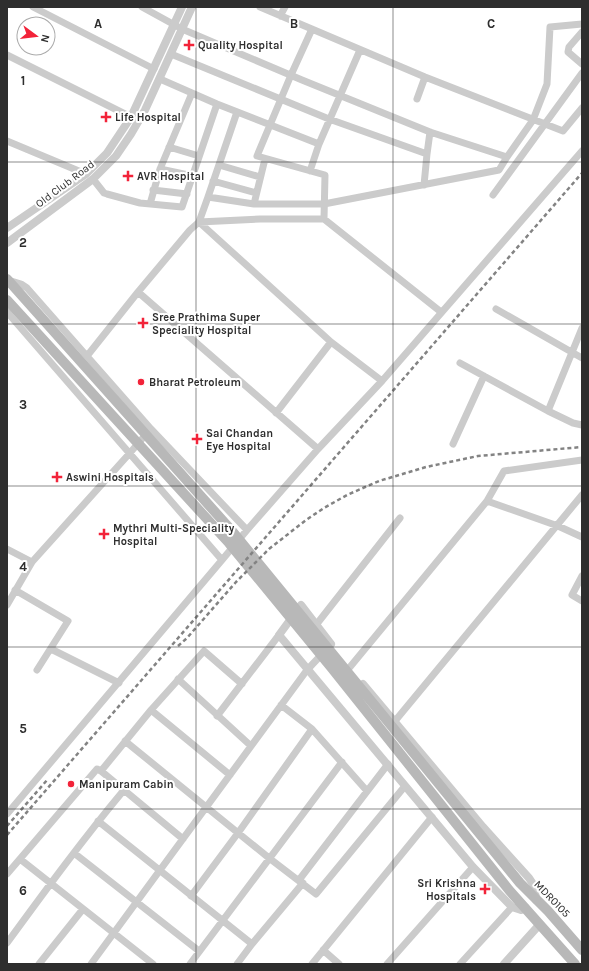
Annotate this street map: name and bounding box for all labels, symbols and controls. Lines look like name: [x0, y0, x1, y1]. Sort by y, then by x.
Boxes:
north arrow: [16, 16, 56, 56]
text: A: [94, 16, 102, 31]
text: B: [290, 16, 298, 31]
text: C: [487, 16, 495, 31]
text: N: [38, 33, 52, 44]
marker: Quality Hospital: [183, 39, 195, 51]
place label: Quality Hospital: [198, 39, 283, 52]
text: 1: [21, 73, 25, 88]
marker: Life Hospital: [100, 111, 112, 123]
place label: Life Hospital: [115, 111, 181, 124]
street label: Old Club Road: [33, 158, 97, 210]
marker: AVR Hospital: [122, 170, 134, 182]
place label: AVR Hospital: [137, 170, 204, 183]
text: 2: [19, 235, 27, 250]
place label: Sree Prathima Super Speciality Hospital: [152, 311, 261, 337]
marker: Sree Prathima Super Speciality Hospital: [137, 317, 149, 329]
place label: Bharat Petroleum: [149, 376, 241, 389]
marker: Bharat Petroleum: [136, 377, 146, 387]
text: 3: [19, 397, 27, 412]
place label: Sai Chandan Eye Hospital: [206, 427, 273, 453]
marker: Sai Chandan Eye Hospital: [191, 433, 203, 445]
marker: Aswini Hospitals: [51, 471, 63, 483]
place label: Aswini Hospitals: [66, 471, 154, 484]
place label: Mythri Multi-Speciality Hospital: [113, 522, 235, 548]
marker: Mythri Multi-Speciality Hospital: [98, 528, 110, 540]
text: 4: [19, 559, 27, 574]
text: 5: [19, 721, 27, 736]
place label: Manipuram Cabin: [79, 778, 174, 791]
marker: Manipuram Cabin: [66, 779, 76, 789]
place label: Sri Krishna Hospitals: [417, 877, 476, 903]
street label: MDR0105: [531, 878, 573, 920]
text: 6: [19, 883, 27, 898]
marker: Sri Krishna Hospitals: [479, 883, 491, 895]

